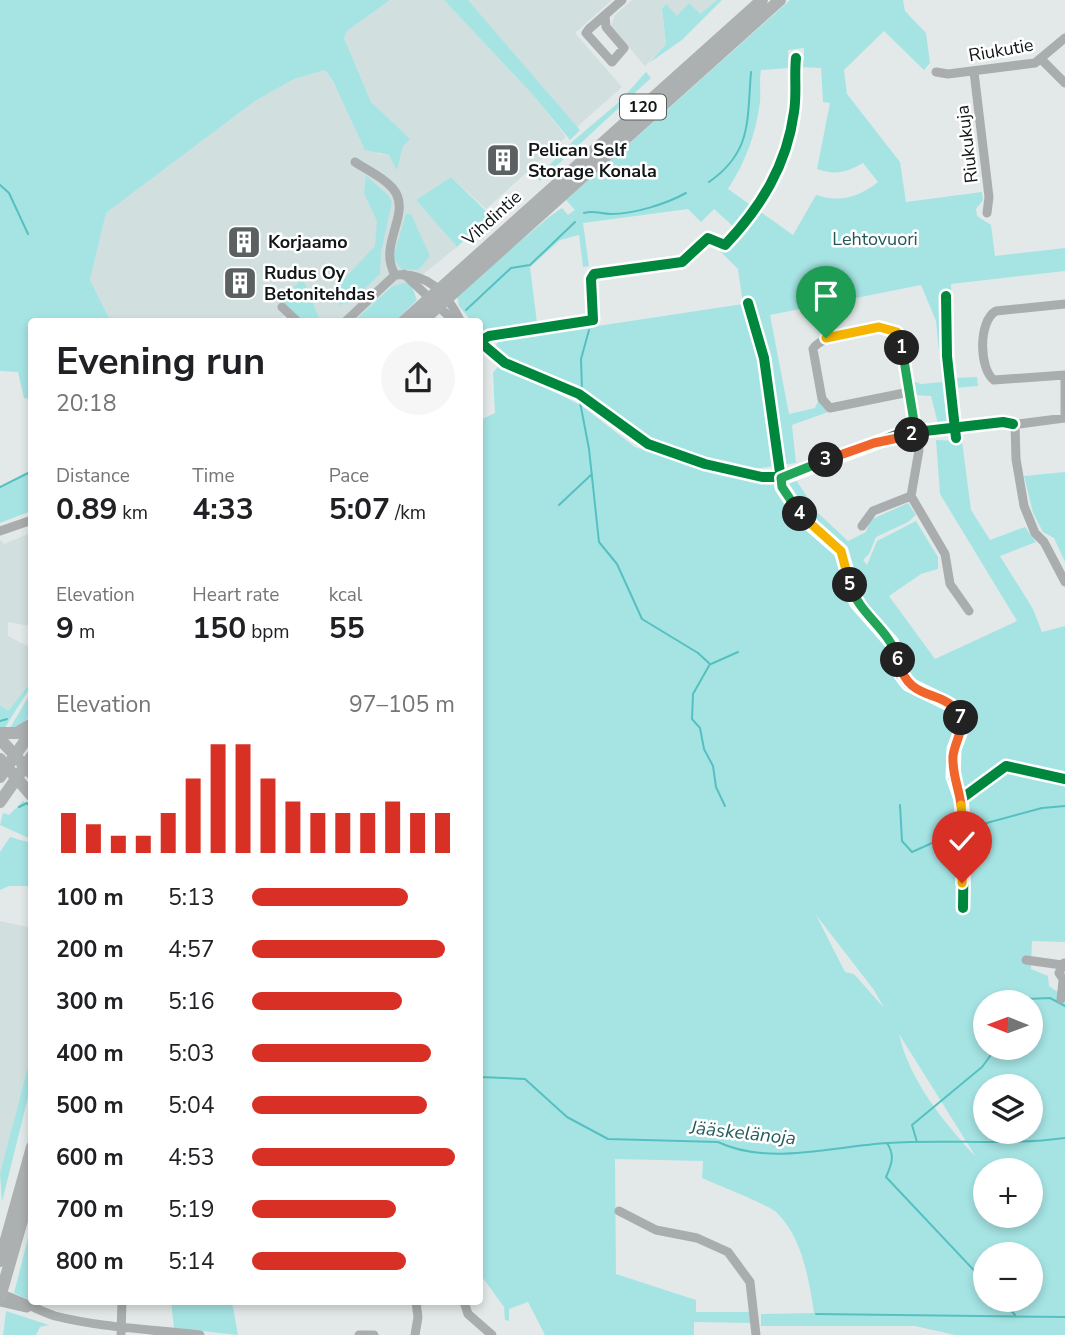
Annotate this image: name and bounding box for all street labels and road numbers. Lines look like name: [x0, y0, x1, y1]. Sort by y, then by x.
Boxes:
street label: Riukutie: [967, 32, 1035, 68]
road number: 120: [620, 94, 666, 120]
street label: Riukukuja: [950, 104, 984, 184]
street label: Vihdintie: [457, 185, 527, 252]

